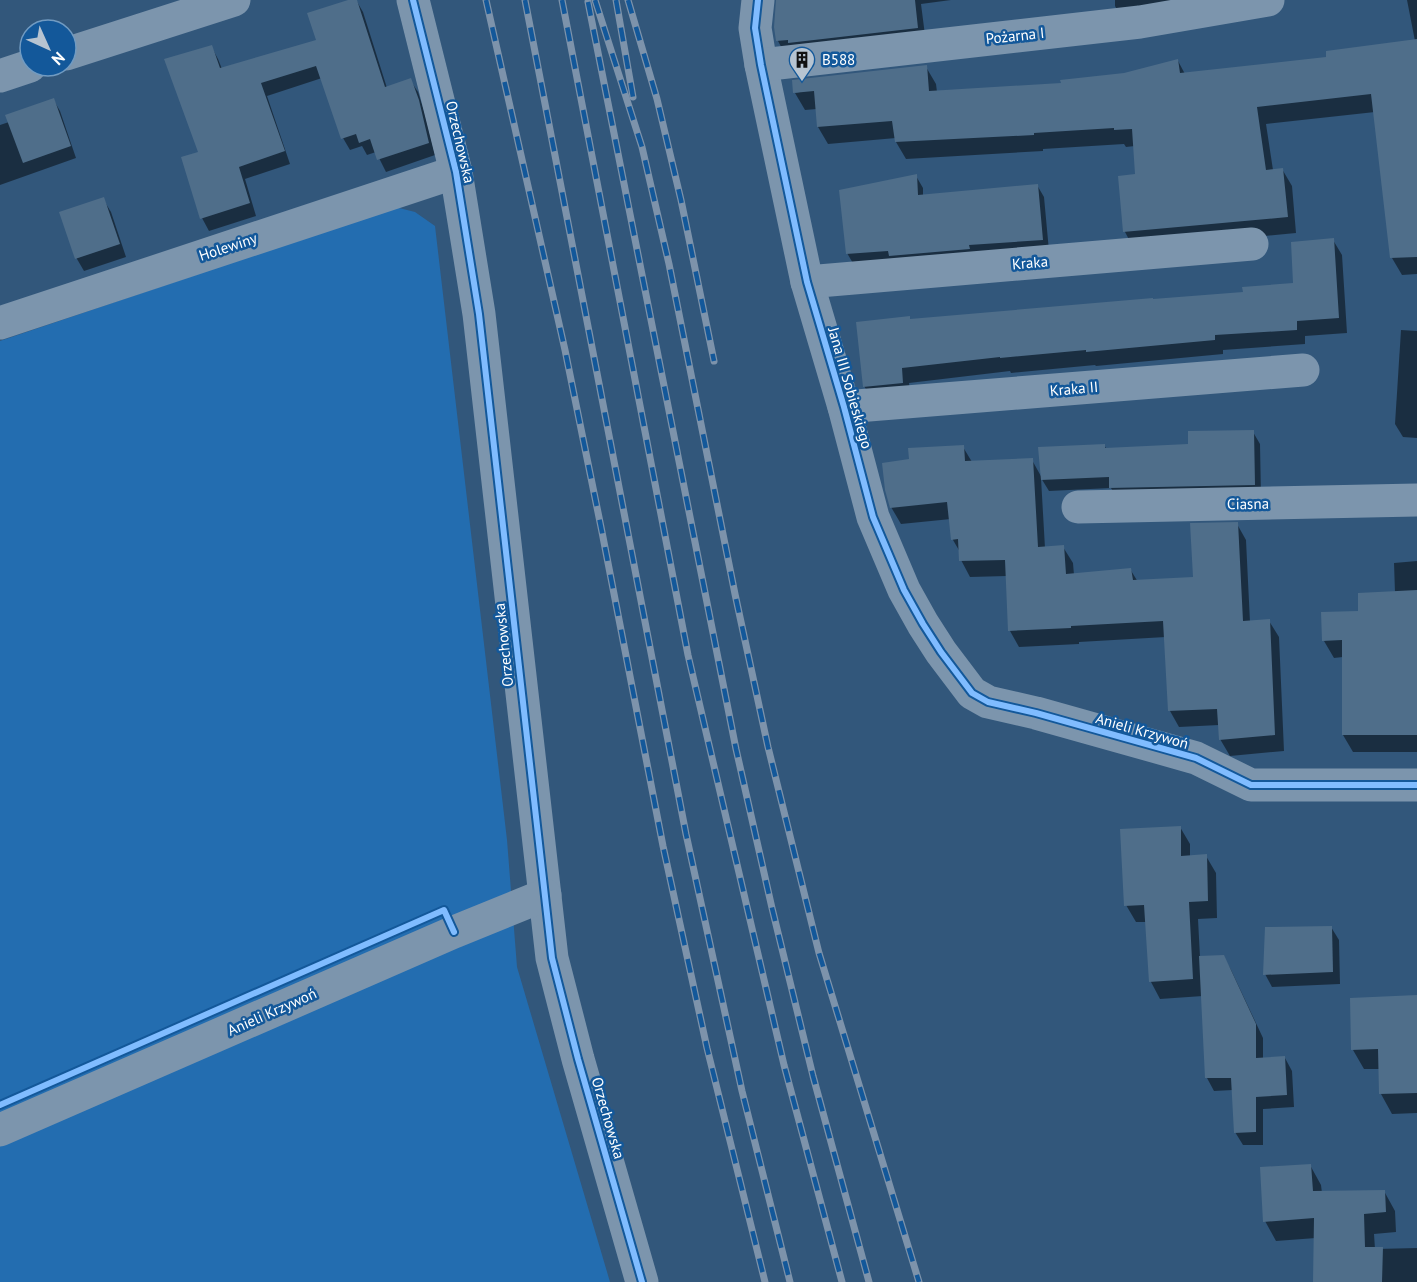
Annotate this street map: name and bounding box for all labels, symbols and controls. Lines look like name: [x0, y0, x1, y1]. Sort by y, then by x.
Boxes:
north arrow: [18, 18, 78, 78]
street label: Pożarna I: [985, 23, 1045, 48]
building icon: B588: [787, 45, 817, 83]
text: N: [48, 48, 69, 69]
place label: B588: [822, 50, 855, 69]
street label: Orzechowska: [442, 99, 479, 185]
street label: Holewiny: [196, 228, 259, 265]
street label: Kraka: [1011, 251, 1049, 274]
street label: Jana III Sobieskiego: [824, 324, 877, 451]
street label: Kraka II: [1049, 377, 1099, 400]
street label: Ciasna: [1227, 494, 1269, 513]
street label: Orzechowska: [490, 602, 517, 688]
street label: Anieli Krzywoń: [1094, 708, 1191, 753]
street label: Anieli Krzywoń: [224, 983, 319, 1040]
street label: Orzechowska: [588, 1075, 629, 1161]

